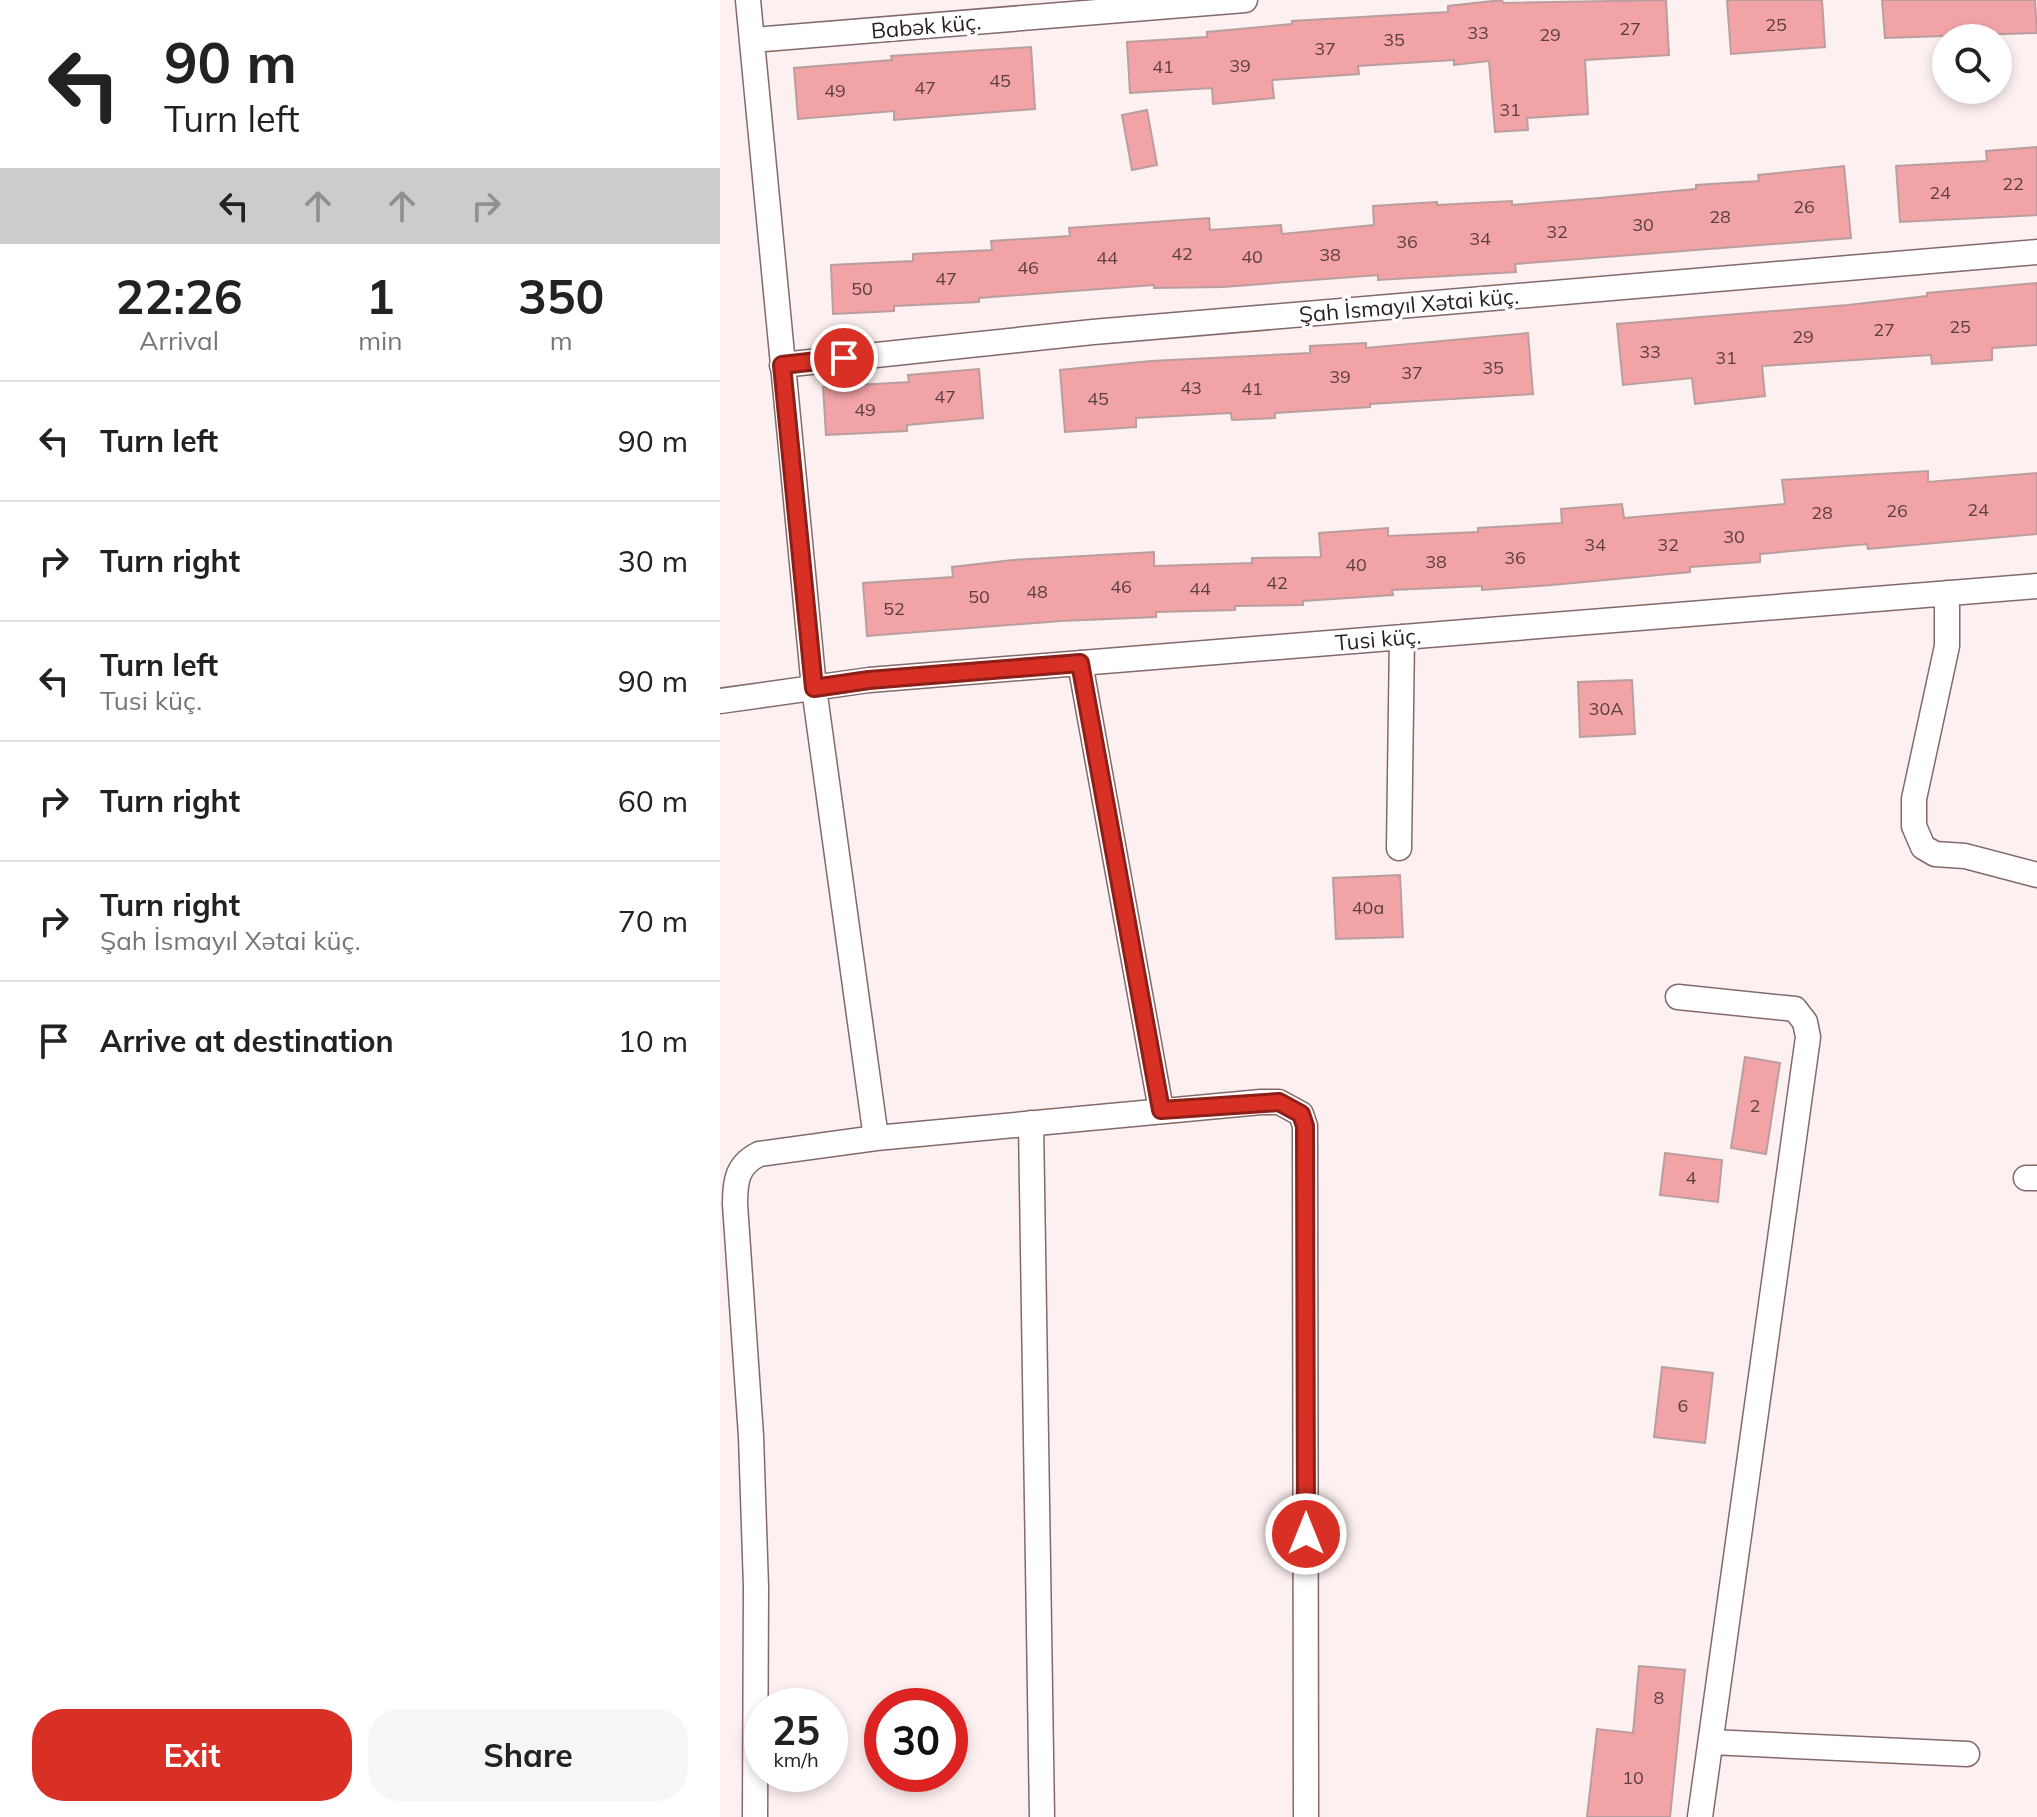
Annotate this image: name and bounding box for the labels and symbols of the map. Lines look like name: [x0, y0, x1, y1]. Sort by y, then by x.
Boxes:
street label: Babək küç.: [870, 7, 982, 45]
house number: 25: [1765, 13, 1787, 36]
house number: 27: [1619, 17, 1641, 40]
house number: 33: [1467, 21, 1489, 44]
house number: 29: [1539, 23, 1561, 46]
house number: 35: [1383, 28, 1405, 51]
house number: 37: [1314, 37, 1336, 60]
house number: 39: [1229, 54, 1251, 77]
house number: 41: [1152, 55, 1174, 78]
house number: 45: [989, 69, 1011, 92]
house number: 47: [914, 76, 936, 99]
house number: 49: [824, 79, 846, 102]
house number: 31: [1499, 98, 1521, 121]
house number: 22: [2002, 172, 2024, 195]
house number: 24: [1929, 181, 1951, 204]
house number: 26: [1793, 195, 1815, 218]
house number: 28: [1709, 205, 1731, 228]
house number: 30: [1632, 213, 1654, 236]
house number: 32: [1546, 220, 1568, 243]
house number: 34: [1469, 227, 1491, 250]
house number: 36: [1396, 230, 1418, 253]
house number: 42: [1171, 242, 1193, 265]
house number: 38: [1319, 243, 1341, 266]
house number: 40: [1241, 245, 1263, 268]
house number: 44: [1096, 246, 1118, 269]
house number: 46: [1017, 256, 1039, 279]
house number: 47: [935, 267, 957, 290]
house number: 50: [851, 277, 873, 300]
street label: Şah İsmayıl Xətai küç.: [1298, 281, 1520, 329]
house number: 25: [1949, 315, 1971, 338]
house number: 27: [1873, 318, 1895, 341]
pin: [810, 324, 878, 392]
house number: 29: [1792, 325, 1814, 348]
house number: 33: [1639, 340, 1661, 363]
house number: 31: [1715, 346, 1737, 369]
house number: 35: [1482, 356, 1504, 379]
house number: 37: [1401, 361, 1423, 384]
house number: 39: [1329, 365, 1351, 388]
house number: 43: [1180, 376, 1202, 399]
house number: 41: [1241, 377, 1263, 400]
house number: 47: [934, 385, 956, 408]
house number: 45: [1087, 387, 1109, 410]
house number: 49: [854, 398, 876, 421]
house number: 24: [1967, 498, 1989, 521]
house number: 26: [1886, 499, 1908, 522]
house number: 28: [1811, 501, 1833, 524]
house number: 30: [1723, 525, 1745, 548]
house number: 34: [1584, 533, 1606, 556]
house number: 32: [1657, 533, 1679, 556]
house number: 36: [1504, 546, 1526, 569]
house number: 38: [1425, 550, 1447, 573]
house number: 40: [1345, 553, 1367, 576]
house number: 42: [1266, 571, 1288, 594]
house number: 46: [1110, 575, 1132, 598]
house number: 44: [1189, 577, 1211, 600]
house number: 48: [1026, 580, 1048, 603]
house number: 50: [968, 585, 990, 608]
house number: 52: [883, 597, 905, 620]
street label: Tusi küç.: [1334, 621, 1422, 657]
house number: 30A: [1589, 697, 1623, 720]
house number: 40a: [1352, 896, 1384, 919]
house number: 2: [1750, 1094, 1760, 1117]
house number: 4: [1686, 1166, 1697, 1189]
house number: 6: [1678, 1394, 1688, 1417]
position arrow: [1264, 1492, 1348, 1576]
house number: 8: [1654, 1686, 1664, 1709]
speed limit sign: 30: [864, 1688, 968, 1792]
house number: 10: [1622, 1766, 1644, 1789]

